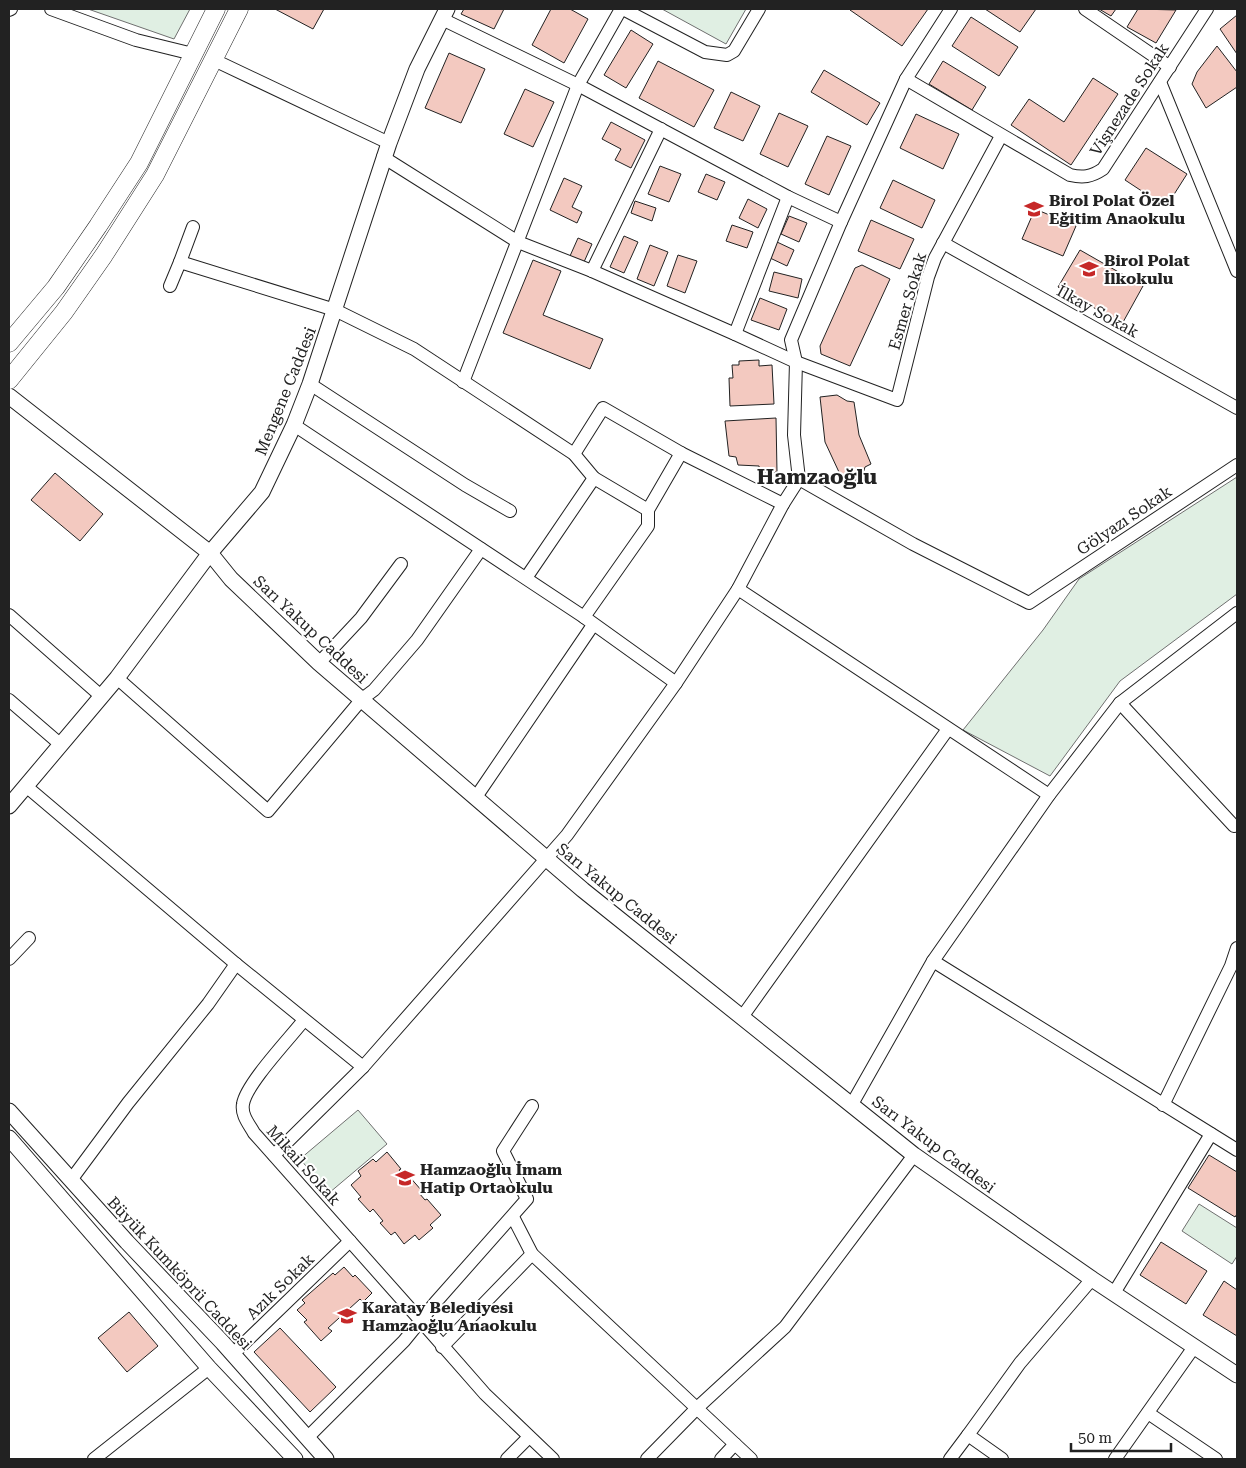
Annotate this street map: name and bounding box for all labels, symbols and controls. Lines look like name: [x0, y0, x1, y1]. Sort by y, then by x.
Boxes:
street label: Vişnezade Sokak: [1086, 39, 1173, 159]
place label: Birol Polat Özel Eğitim Anaokulu: [1049, 191, 1185, 228]
school or university icon: Birol Polat Özel Eğitim Anaokulu: [1023, 198, 1045, 220]
street label: Esmer Sokak: [885, 250, 930, 352]
place label: Birol Polat İlkokulu: [1104, 251, 1190, 288]
school or university icon: Birol Polat İlkokulu: [1078, 258, 1100, 280]
street label: İlkay Sokak: [1053, 281, 1142, 342]
street label: Mengene Caddesi: [251, 324, 320, 458]
district label: Hamzaoğlu: [757, 465, 877, 489]
street label: Gölyazı Sokak: [1073, 482, 1175, 559]
street label: Sarı Yakup Caddesi: [250, 572, 372, 687]
street label: Sarı Yakup Caddesi: [553, 839, 681, 948]
street label: Sarı Yakup Caddesi: [868, 1092, 999, 1197]
street label: Mikail Sokak: [263, 1121, 345, 1209]
place label: Hamzaoğlu İmam Hatip Ortaokulu: [420, 1160, 563, 1197]
school or university icon: Hamzaoğlu İmam Hatip Ortaokulu: [394, 1167, 416, 1189]
street label: Büyük Kumköprü Caddesi: [104, 1193, 256, 1354]
street label: Azık Sokak: [243, 1249, 318, 1323]
place label: Karatay Belediyesi Hamzaoğlu Anaokulu: [362, 1298, 537, 1335]
school or university icon: Karatay Belediyesi Hamzaoğlu Anaokulu: [336, 1305, 358, 1327]
scale bar: [1071, 1420, 1171, 1452]
text: 50 m: [1078, 1429, 1113, 1447]

